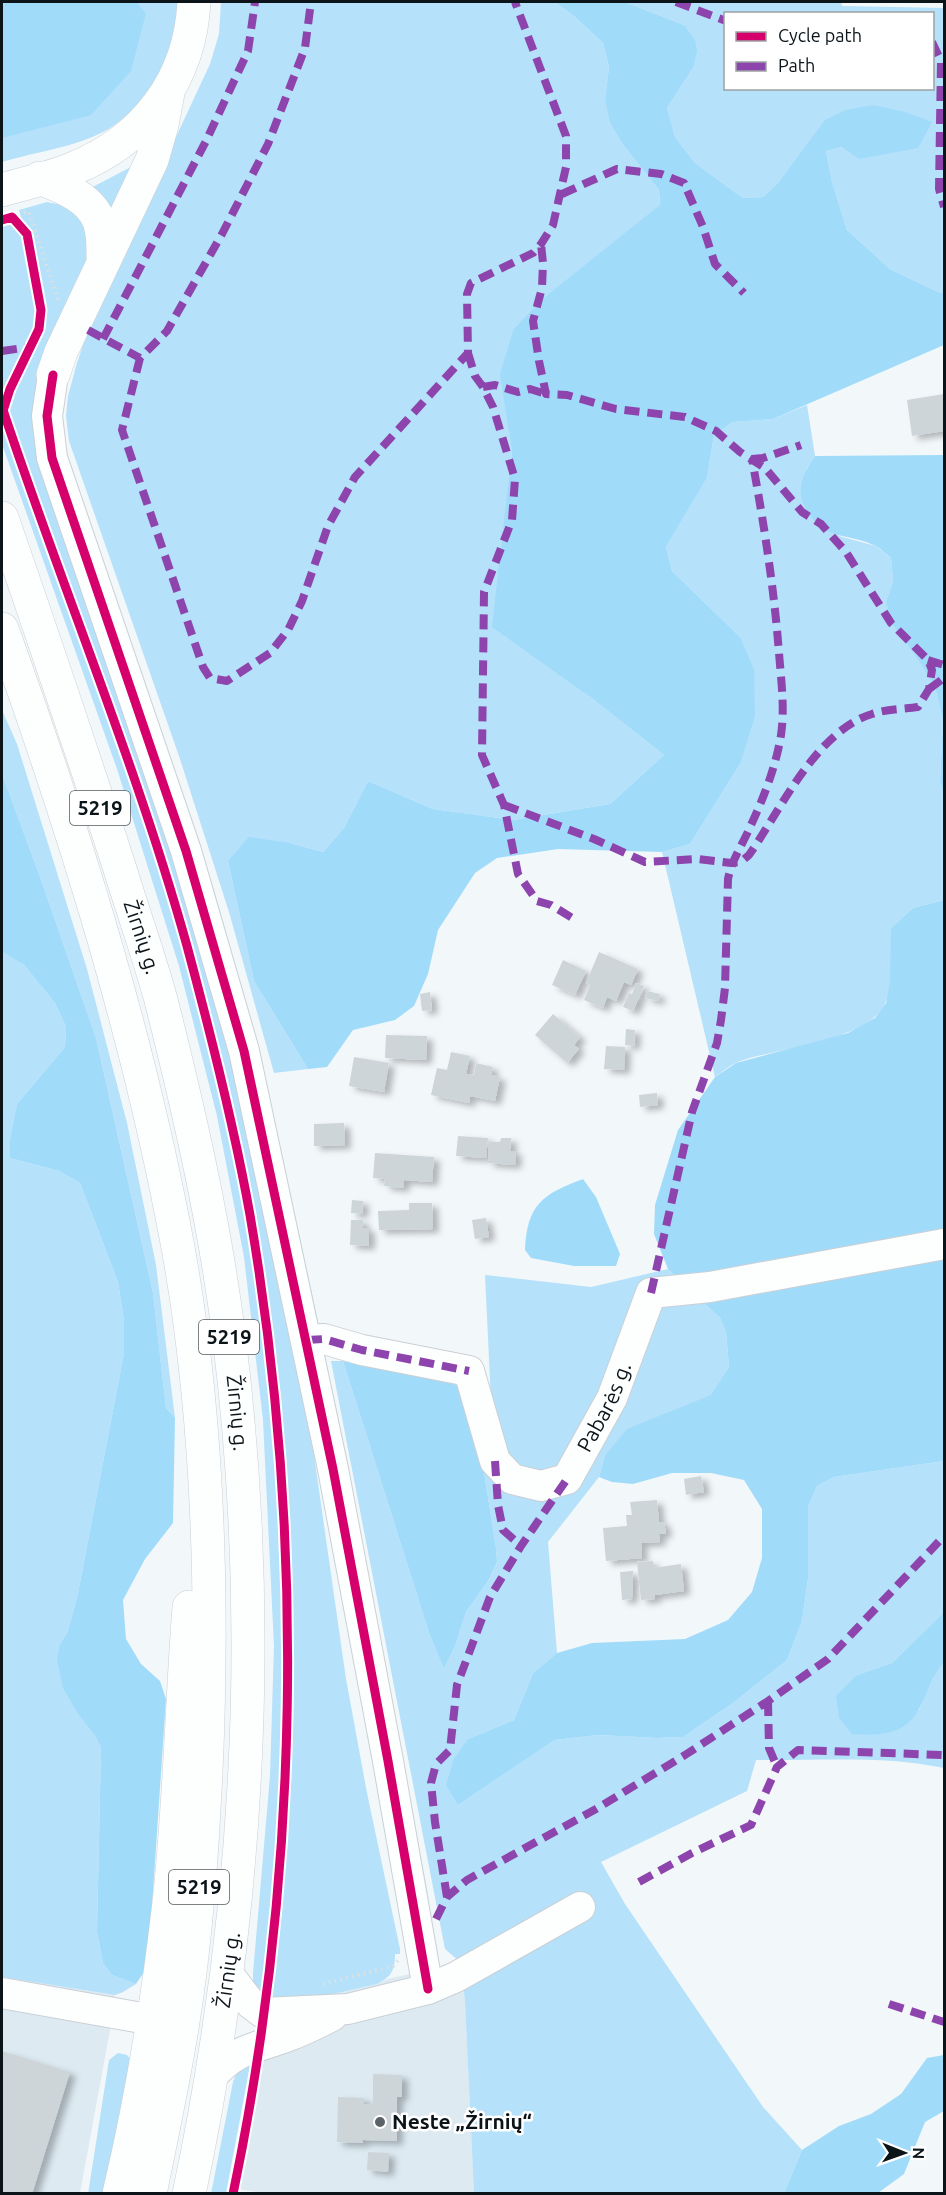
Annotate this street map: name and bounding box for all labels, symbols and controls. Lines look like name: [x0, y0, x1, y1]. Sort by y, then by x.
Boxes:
legend: [724, 12, 934, 90]
text: Cycle path: [778, 25, 862, 45]
text: Path: [778, 55, 815, 75]
road number: 5219: [70, 791, 130, 825]
street label: Žirnių g.: [120, 897, 166, 977]
road number: 5219: [199, 1320, 259, 1354]
street label: Pabarės g.: [572, 1359, 635, 1456]
street label: Žirnių g.: [223, 1374, 254, 1452]
road number: 5219: [169, 1870, 229, 1904]
street label: Žirnių g.: [210, 1930, 244, 2009]
place label: Neste „Žirnių“: [392, 2109, 532, 2133]
marker: Neste „Žirnių“: [373, 2115, 387, 2129]
north arrow: [874, 2123, 934, 2183]
text: N: [910, 2147, 928, 2159]

